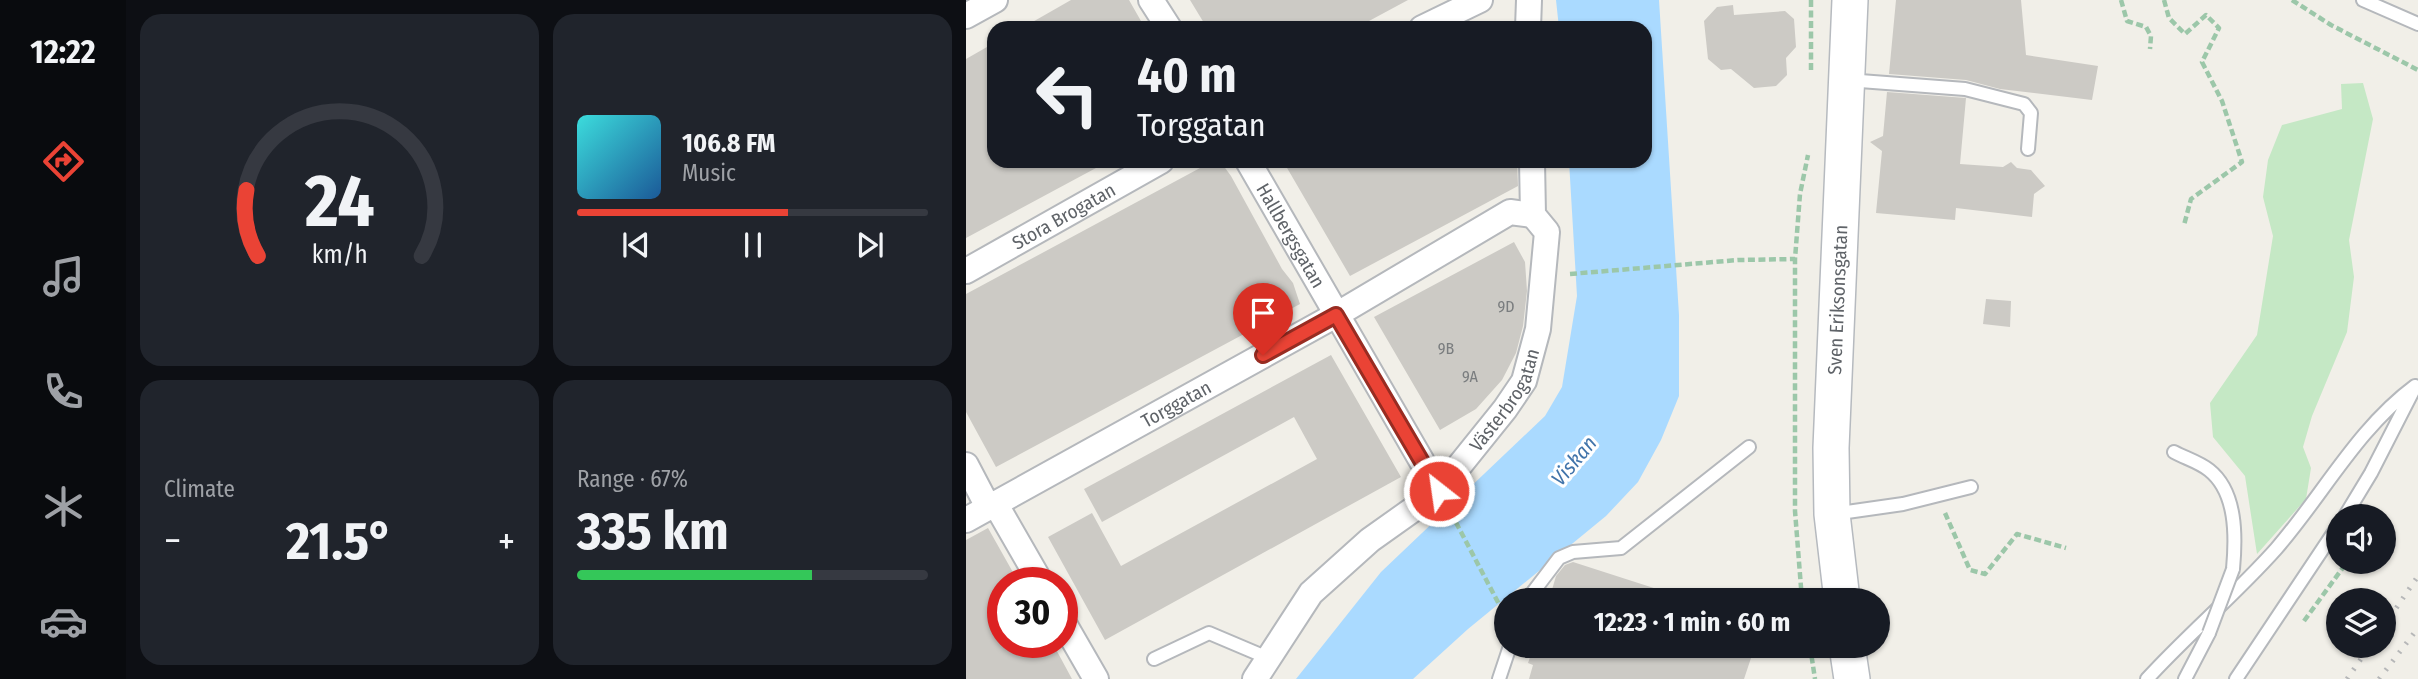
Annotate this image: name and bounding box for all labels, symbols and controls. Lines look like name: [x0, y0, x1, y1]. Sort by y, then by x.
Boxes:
text: 12:22: [30, 33, 96, 71]
text: 40 m: [1137, 46, 1237, 105]
icon: left: [1022, 49, 1113, 140]
text: Torggatan: [1137, 106, 1266, 144]
text: 106.8 FM: [682, 128, 775, 159]
icon: directions: [39, 137, 88, 186]
text: 24: [304, 158, 374, 245]
text: Music: [682, 159, 736, 187]
street label: Stora Brogatan: [1008, 178, 1120, 255]
street label: Hallbergsgatan: [1251, 179, 1330, 292]
street label: Sven Eriksonsgatan: [1823, 224, 1852, 375]
icon: previous: [617, 226, 655, 264]
icon: pause: [734, 226, 772, 264]
icon: next: [851, 226, 889, 264]
text: km/h: [312, 240, 367, 270]
icon: music: [39, 252, 88, 301]
pin: [1233, 283, 1293, 355]
icon: arrive: [1244, 294, 1282, 332]
house number: 9D: [1497, 297, 1515, 316]
house number: 9B: [1438, 339, 1455, 358]
street label: Västerbrogatan: [1465, 346, 1544, 456]
icon: phone: [39, 367, 88, 416]
house number: 9A: [1462, 367, 1479, 386]
street label: Torggatan: [1137, 376, 1215, 433]
water label: Viskan: [1546, 431, 1602, 491]
position arrow: [1402, 454, 1476, 528]
text: Range · 67%: [577, 465, 688, 493]
text: Climate: [164, 475, 235, 503]
icon: climate: [39, 482, 88, 531]
text: 335 km: [577, 500, 729, 563]
map controls: [2326, 504, 2396, 658]
button: sound: [2326, 504, 2396, 574]
text: 21.5°: [286, 510, 393, 573]
text: −: [164, 518, 181, 564]
text: +: [498, 518, 515, 564]
speed limit sign: 30: [987, 567, 1078, 658]
button: layers: [2326, 588, 2396, 658]
icon: car: [39, 597, 88, 646]
text: 12:23 · 1 min · 60 m: [1594, 607, 1790, 638]

